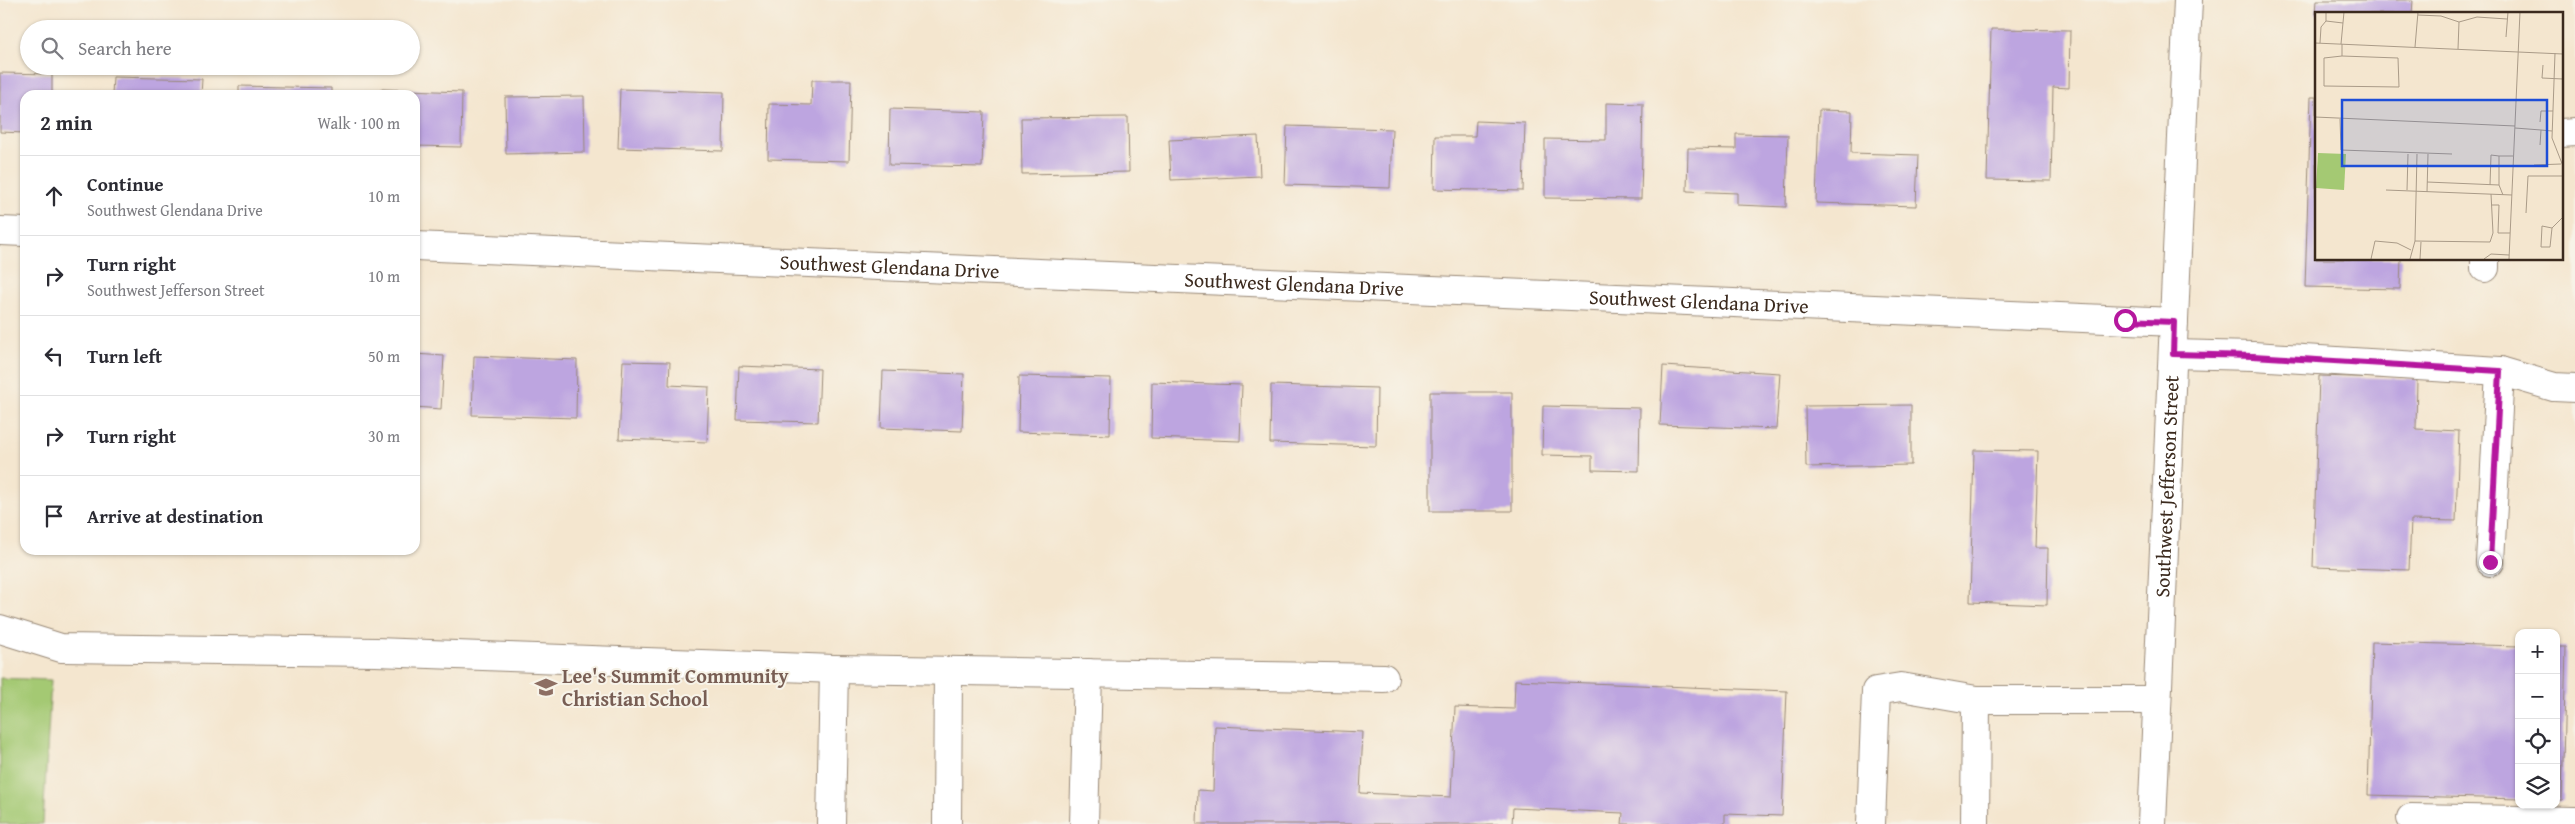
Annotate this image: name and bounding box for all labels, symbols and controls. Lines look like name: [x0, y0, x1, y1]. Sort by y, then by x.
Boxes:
inset map: [2315, 12, 2562, 260]
search box: [20, 20, 420, 75]
icon: search: [38, 34, 66, 62]
text: Search here: [78, 34, 172, 62]
text: 2 min: [40, 107, 92, 138]
text: Walk · 100 m: [317, 111, 400, 135]
text: Continue: [87, 170, 164, 198]
icon: ahead: [40, 182, 68, 210]
text: 10 m: [368, 184, 400, 208]
text: Southwest Glendana Drive: [87, 198, 263, 222]
street label: Southwest Glendana Drive: [779, 247, 1000, 285]
text: Turn right: [87, 250, 176, 278]
icon: right: [40, 262, 68, 290]
text: 10 m: [368, 264, 400, 288]
street label: Southwest Glendana Drive: [1184, 264, 1405, 303]
text: Southwest Jefferson Street: [87, 278, 265, 302]
street label: Southwest Glendana Drive: [1588, 282, 1809, 320]
route start: [2114, 309, 2137, 332]
icon: left: [40, 342, 68, 370]
text: Turn left: [87, 342, 162, 370]
text: 50 m: [368, 344, 400, 368]
street label: Southwest Jefferson Street: [2147, 375, 2186, 598]
icon: right: [40, 422, 68, 450]
text: Turn right: [87, 422, 176, 450]
text: 30 m: [368, 424, 400, 448]
icon: arrive: [40, 502, 68, 530]
text: Arrive at destination: [87, 502, 263, 530]
route end: [2479, 551, 2502, 574]
map controls: [2515, 629, 2560, 809]
button: +: [2515, 629, 2560, 674]
place label: Lee's Summit Community Christian School: [562, 661, 789, 713]
school or university icon: Lee's Summit Community Christian School: [533, 674, 559, 700]
button: −: [2515, 674, 2560, 719]
button: locate: [2515, 719, 2560, 764]
button: layers: [2515, 764, 2560, 809]

